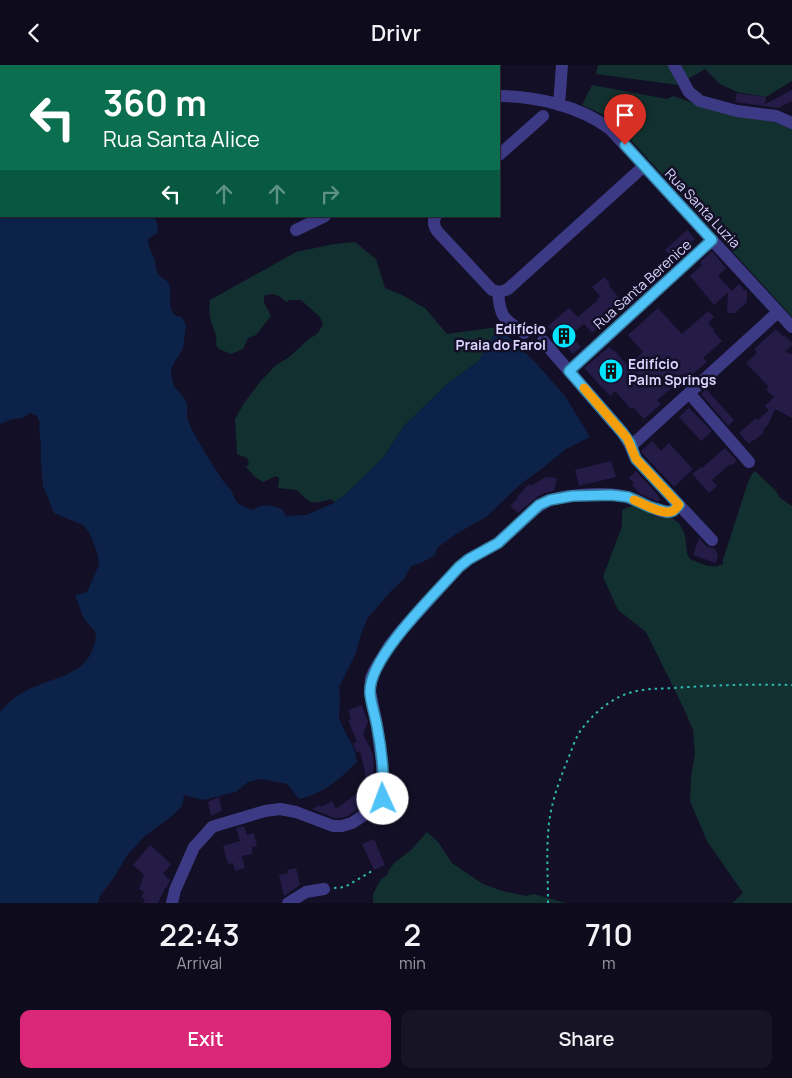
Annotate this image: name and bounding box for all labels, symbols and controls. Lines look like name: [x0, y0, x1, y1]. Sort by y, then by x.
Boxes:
text: Drivr: [371, 18, 421, 48]
icon: back: [20, 19, 48, 47]
icon: search: [744, 19, 772, 47]
text: 360 m: [103, 79, 207, 127]
icon: left: [20, 85, 85, 150]
pin: [604, 94, 646, 145]
icon: arrive: [611, 101, 639, 129]
text: Rua Santa Alice: [103, 124, 260, 154]
street label: Rua Santa Luzia: [661, 164, 745, 252]
icon: left: [157, 180, 185, 208]
icon: ahead: [210, 180, 238, 208]
icon: ahead: [263, 180, 291, 208]
icon: right: [316, 180, 344, 208]
street label: Rua Santa Berenice: [589, 235, 695, 333]
place label: Edifício Praia do Farol: [456, 319, 546, 354]
building icon: Edifício Praia do Farol: [551, 323, 577, 349]
place label: Edifício Palm Springs: [628, 354, 717, 389]
building icon: Edifício Palm Springs: [598, 358, 624, 384]
position arrow: [356, 772, 408, 824]
text: 22:43: [159, 914, 240, 955]
text: 2: [404, 914, 421, 955]
text: 710: [585, 914, 633, 955]
text: Arrival: [177, 952, 222, 974]
text: min: [399, 952, 426, 974]
text: m: [602, 952, 616, 974]
button: Exit: [20, 1010, 391, 1068]
button: Share: [401, 1010, 772, 1068]

